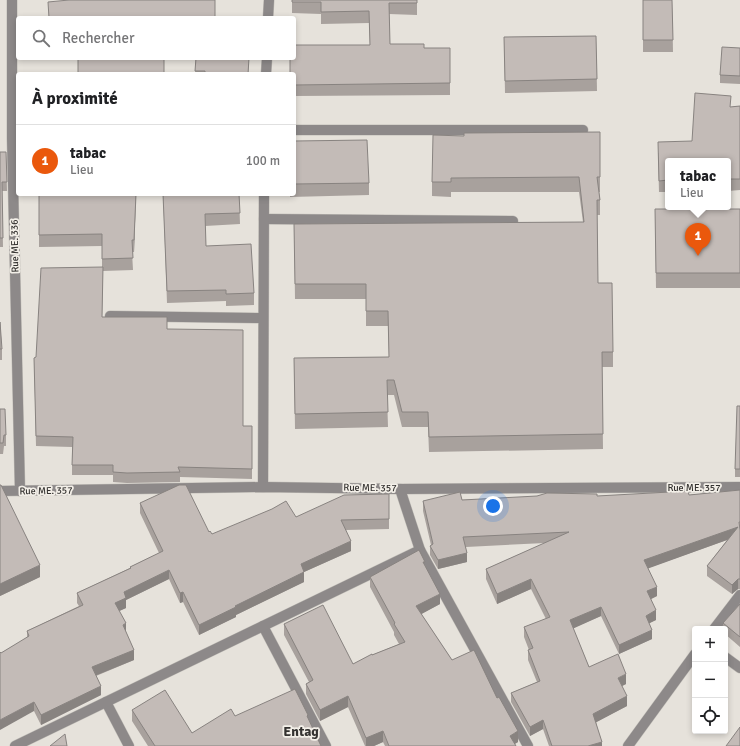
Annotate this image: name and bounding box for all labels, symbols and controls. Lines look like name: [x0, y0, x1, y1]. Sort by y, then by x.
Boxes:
search box: [16, 16, 296, 60]
icon: search: [30, 27, 52, 49]
text: Rechercher: [62, 29, 135, 47]
text: À proximité: [32, 88, 118, 109]
text: tabac: [70, 144, 106, 162]
text: 1: [41, 153, 49, 169]
text: 100 m: [246, 153, 280, 169]
popup: [665, 158, 731, 210]
text: Lieu: [70, 162, 94, 178]
text: tabac: [680, 167, 716, 185]
text: Lieu: [680, 185, 704, 201]
street label: Rue ME. 336: [9, 219, 21, 273]
pin: 1: [685, 223, 711, 256]
street label: Rue ME. 357: [343, 482, 397, 494]
street label: Rue ME. 357: [667, 482, 721, 494]
street label: Rue ME. 357: [19, 485, 73, 497]
your location: [483, 496, 503, 516]
map controls: [692, 626, 728, 734]
button: +: [692, 626, 728, 662]
button: −: [692, 662, 728, 698]
button: locate: [692, 698, 728, 734]
district label: Entag: [283, 723, 319, 740]

